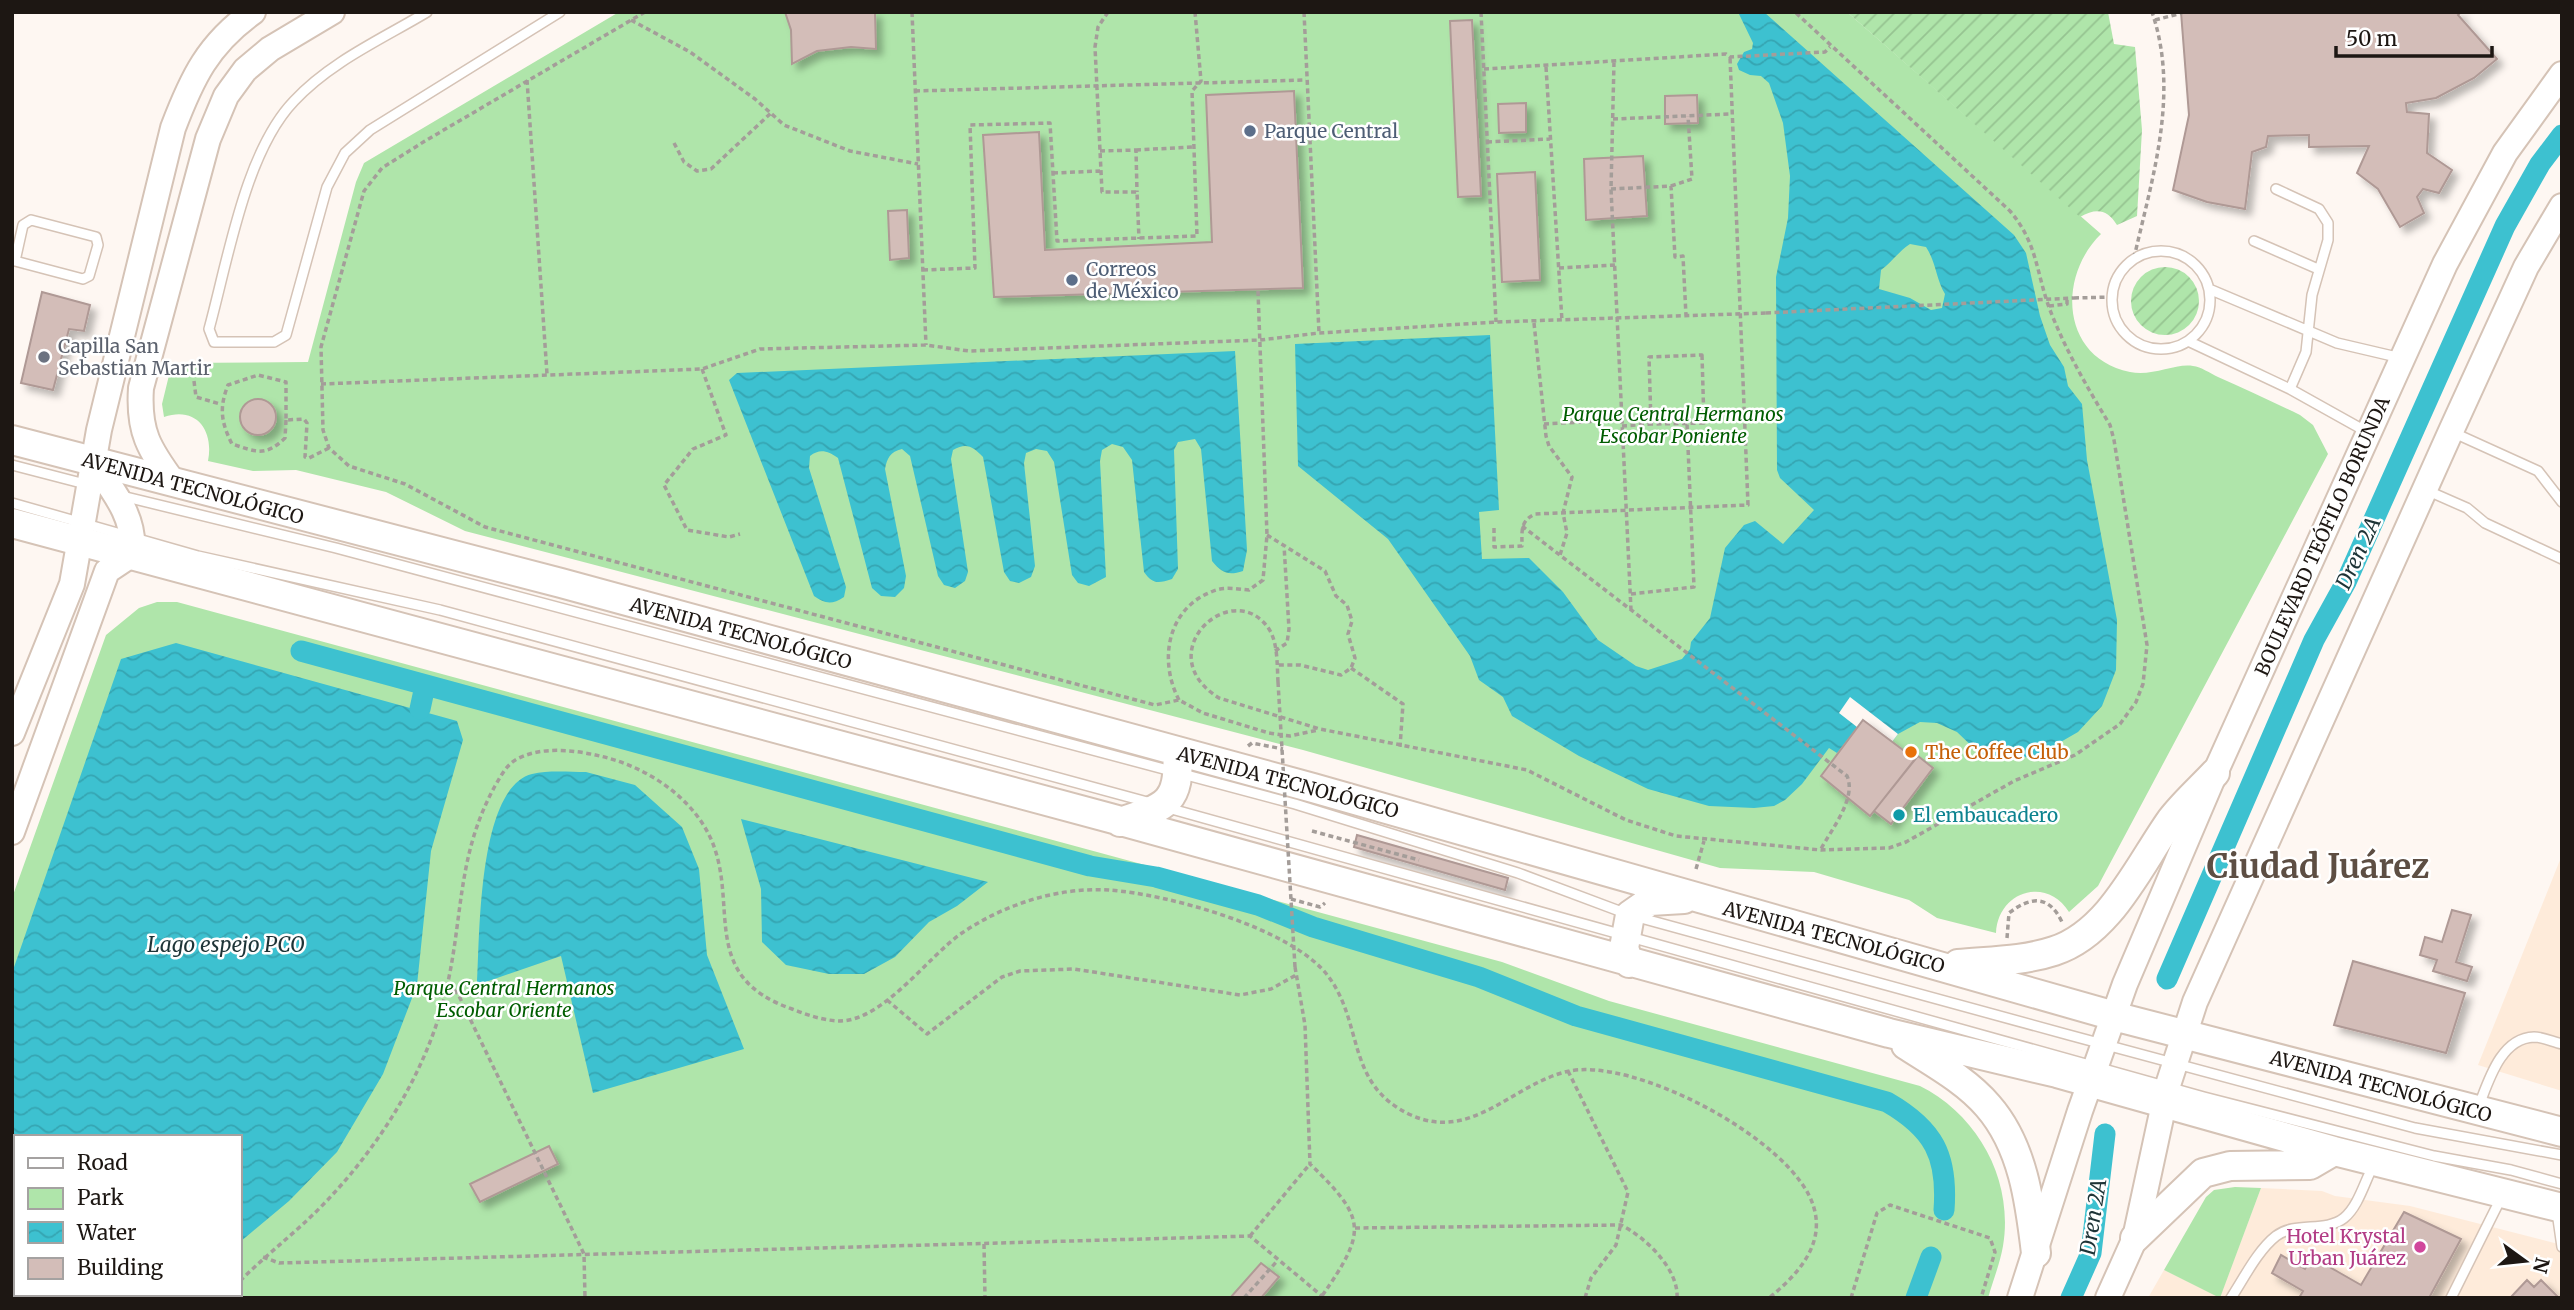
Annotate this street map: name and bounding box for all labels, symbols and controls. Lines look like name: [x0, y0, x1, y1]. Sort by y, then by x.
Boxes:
scale bar: [2336, 14, 2492, 58]
text: 50 m: [2346, 25, 2397, 52]
place label: Parque Central: [1264, 119, 1398, 143]
marker: Parque Central: [1242, 123, 1258, 139]
place label: Correos de México: [1086, 257, 1179, 303]
marker: Correos de México: [1064, 272, 1080, 288]
place label: Capilla San Sebastian Martir: [58, 334, 212, 380]
marker: Capilla San Sebastian Martir: [36, 349, 52, 365]
street label: BOULEVARD TEÓFILO BORUNDA: [2249, 392, 2395, 679]
park label: Parque Central Hermanos Escobar Poniente: [1562, 402, 1784, 448]
street label: AVENIDA TECNOLÓGICO: [79, 447, 307, 529]
water label: Dren 2A: [2329, 512, 2387, 594]
street label: AVENIDA TECNOLÓGICO: [627, 592, 855, 674]
place label: The Coffee Club: [1925, 740, 2069, 764]
street label: AVENIDA TECNOLÓGICO: [1174, 741, 1402, 823]
marker: The Coffee Club: [1903, 744, 1919, 760]
place label: El embaucadero: [1913, 803, 2058, 827]
marker: El embaucadero: [1891, 807, 1907, 823]
district label: Ciudad Juárez: [2207, 846, 2429, 887]
street label: AVENIDA TECNOLÓGICO: [1720, 896, 1948, 978]
water label: Lago espejo PCO: [147, 931, 305, 958]
park label: Parque Central Hermanos Escobar Oriente: [393, 976, 615, 1022]
street label: AVENIDA TECNOLÓGICO: [2267, 1045, 2495, 1127]
legend: [14, 1135, 242, 1296]
text: Road: [77, 1149, 128, 1176]
water label: Dren 2A: [2073, 1177, 2112, 1258]
text: Park: [77, 1184, 124, 1211]
text: Water: [76, 1219, 136, 1246]
place label: Hotel Krystal Urban Juárez: [2286, 1224, 2406, 1270]
north arrow: [2490, 1226, 2560, 1296]
marker: Hotel Krystal Urban Juárez: [2412, 1239, 2428, 1255]
text: Building: [77, 1254, 164, 1281]
text: N: [2528, 1255, 2555, 1276]

